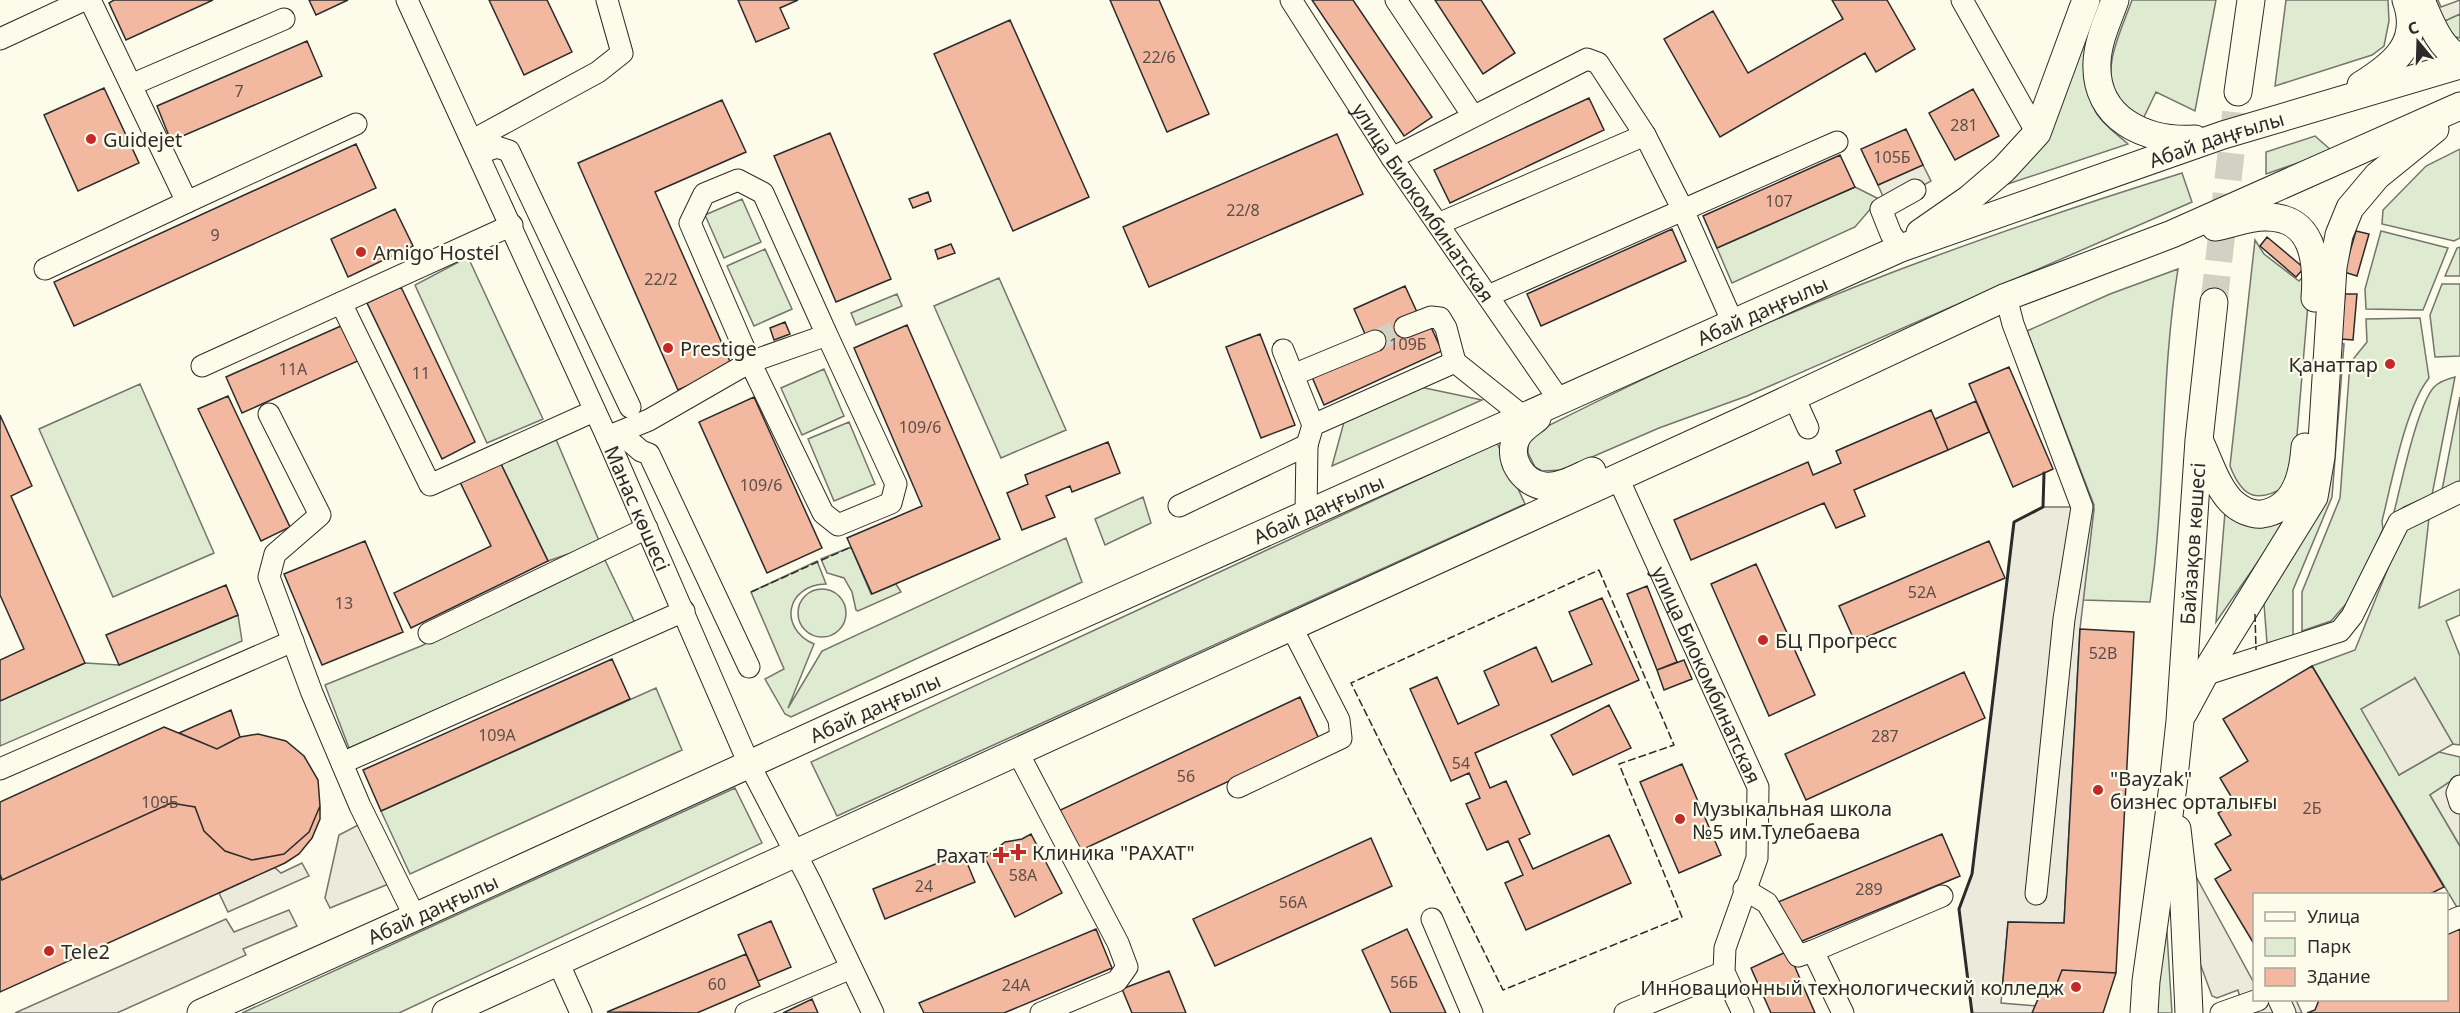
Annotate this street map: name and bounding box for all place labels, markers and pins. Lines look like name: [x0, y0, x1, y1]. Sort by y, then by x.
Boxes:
place label: Guidejet: [103, 126, 182, 153]
marker: Guidejet: [84, 132, 98, 146]
place label: Amigo Hostel: [373, 239, 499, 266]
marker: Amigo Hostel: [354, 245, 368, 259]
place label: Prestige: [680, 335, 757, 362]
marker: Prestige: [661, 341, 675, 355]
place label: Қанаттар: [2288, 351, 2378, 378]
marker: Қанаттар: [2383, 357, 2397, 371]
place label: БЦ Прогресс: [1775, 627, 1898, 654]
marker: БЦ Прогресс: [1756, 633, 1770, 647]
place label: "Bayzak" бизнес орталығы: [2110, 765, 2278, 815]
marker: "Bayzak" бизнес орталығы: [2091, 783, 2105, 797]
place label: Музыкальная школа №5 им.Тулебаева: [1692, 795, 1892, 845]
marker: Музыкальная школа №5 им.Тулебаева: [1673, 812, 1687, 826]
place label: Клиника "РАХАТ": [1032, 839, 1195, 866]
place label: Рахат: [936, 842, 988, 869]
marker: Клиника "РАХАТ": [1009, 843, 1027, 861]
marker: Рахат: [992, 846, 1010, 864]
place label: Tele2: [61, 938, 110, 965]
marker: Tele2: [42, 944, 56, 958]
place label: Инновационный технологический колледж: [1640, 974, 2065, 1001]
marker: Инновационный технологический колледж: [2069, 980, 2083, 994]

